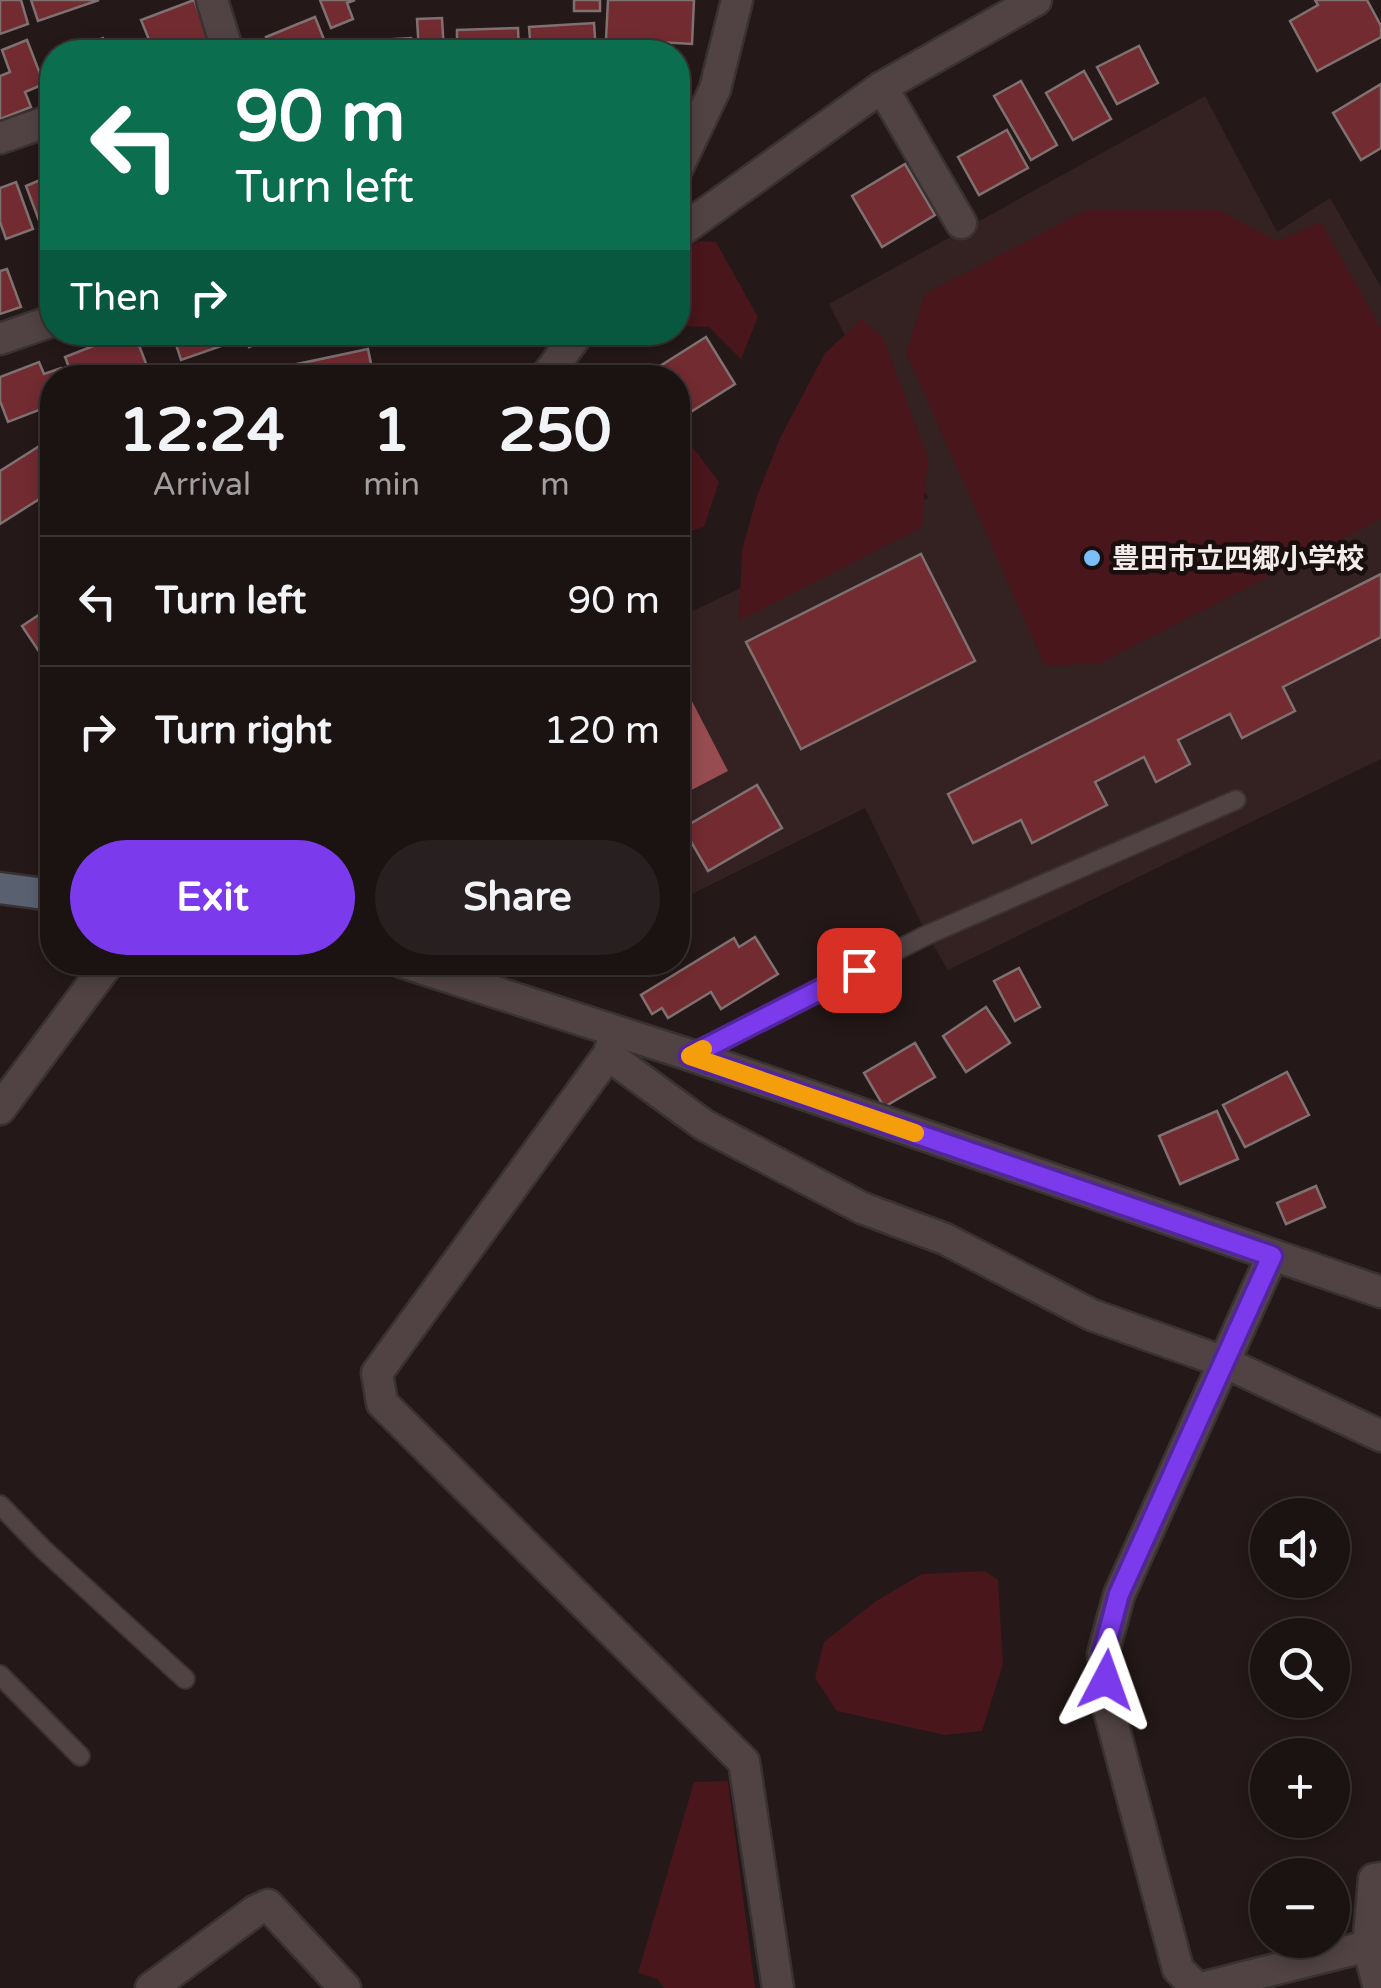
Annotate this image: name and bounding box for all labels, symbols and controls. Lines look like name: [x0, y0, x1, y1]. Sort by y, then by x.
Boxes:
text: 90 m: [235, 76, 405, 160]
icon: left: [70, 80, 200, 210]
text: Turn left: [235, 161, 414, 215]
icon: right: [181, 270, 236, 325]
text: Then: [70, 275, 161, 321]
text: 12:24: [118, 395, 285, 467]
text: 1: [373, 395, 410, 467]
text: 250: [498, 395, 612, 467]
text: Arrival: [152, 466, 251, 504]
text: min: [363, 466, 420, 504]
text: m: [540, 466, 570, 504]
place label: 豊田市立四郷小学校: [1112, 542, 1364, 576]
marker: 豊田市立四郷小学校: [1081, 547, 1103, 569]
icon: left: [70, 574, 125, 629]
text: Turn left: [155, 578, 306, 624]
text: 90 m: [568, 578, 660, 624]
icon: right: [70, 704, 125, 759]
text: Turn right: [155, 708, 332, 754]
text: 120 m: [544, 708, 660, 754]
button: Exit: [70, 840, 355, 955]
button: Share: [375, 840, 660, 955]
pin: [817, 928, 902, 1013]
icon: arrive: [832, 943, 887, 998]
map controls: [1250, 1498, 1350, 1958]
button: sound: [1250, 1498, 1350, 1598]
button: search: [1250, 1618, 1350, 1718]
position arrow: [1054, 1628, 1158, 1732]
button: +: [1250, 1738, 1350, 1838]
button: −: [1250, 1858, 1350, 1958]

